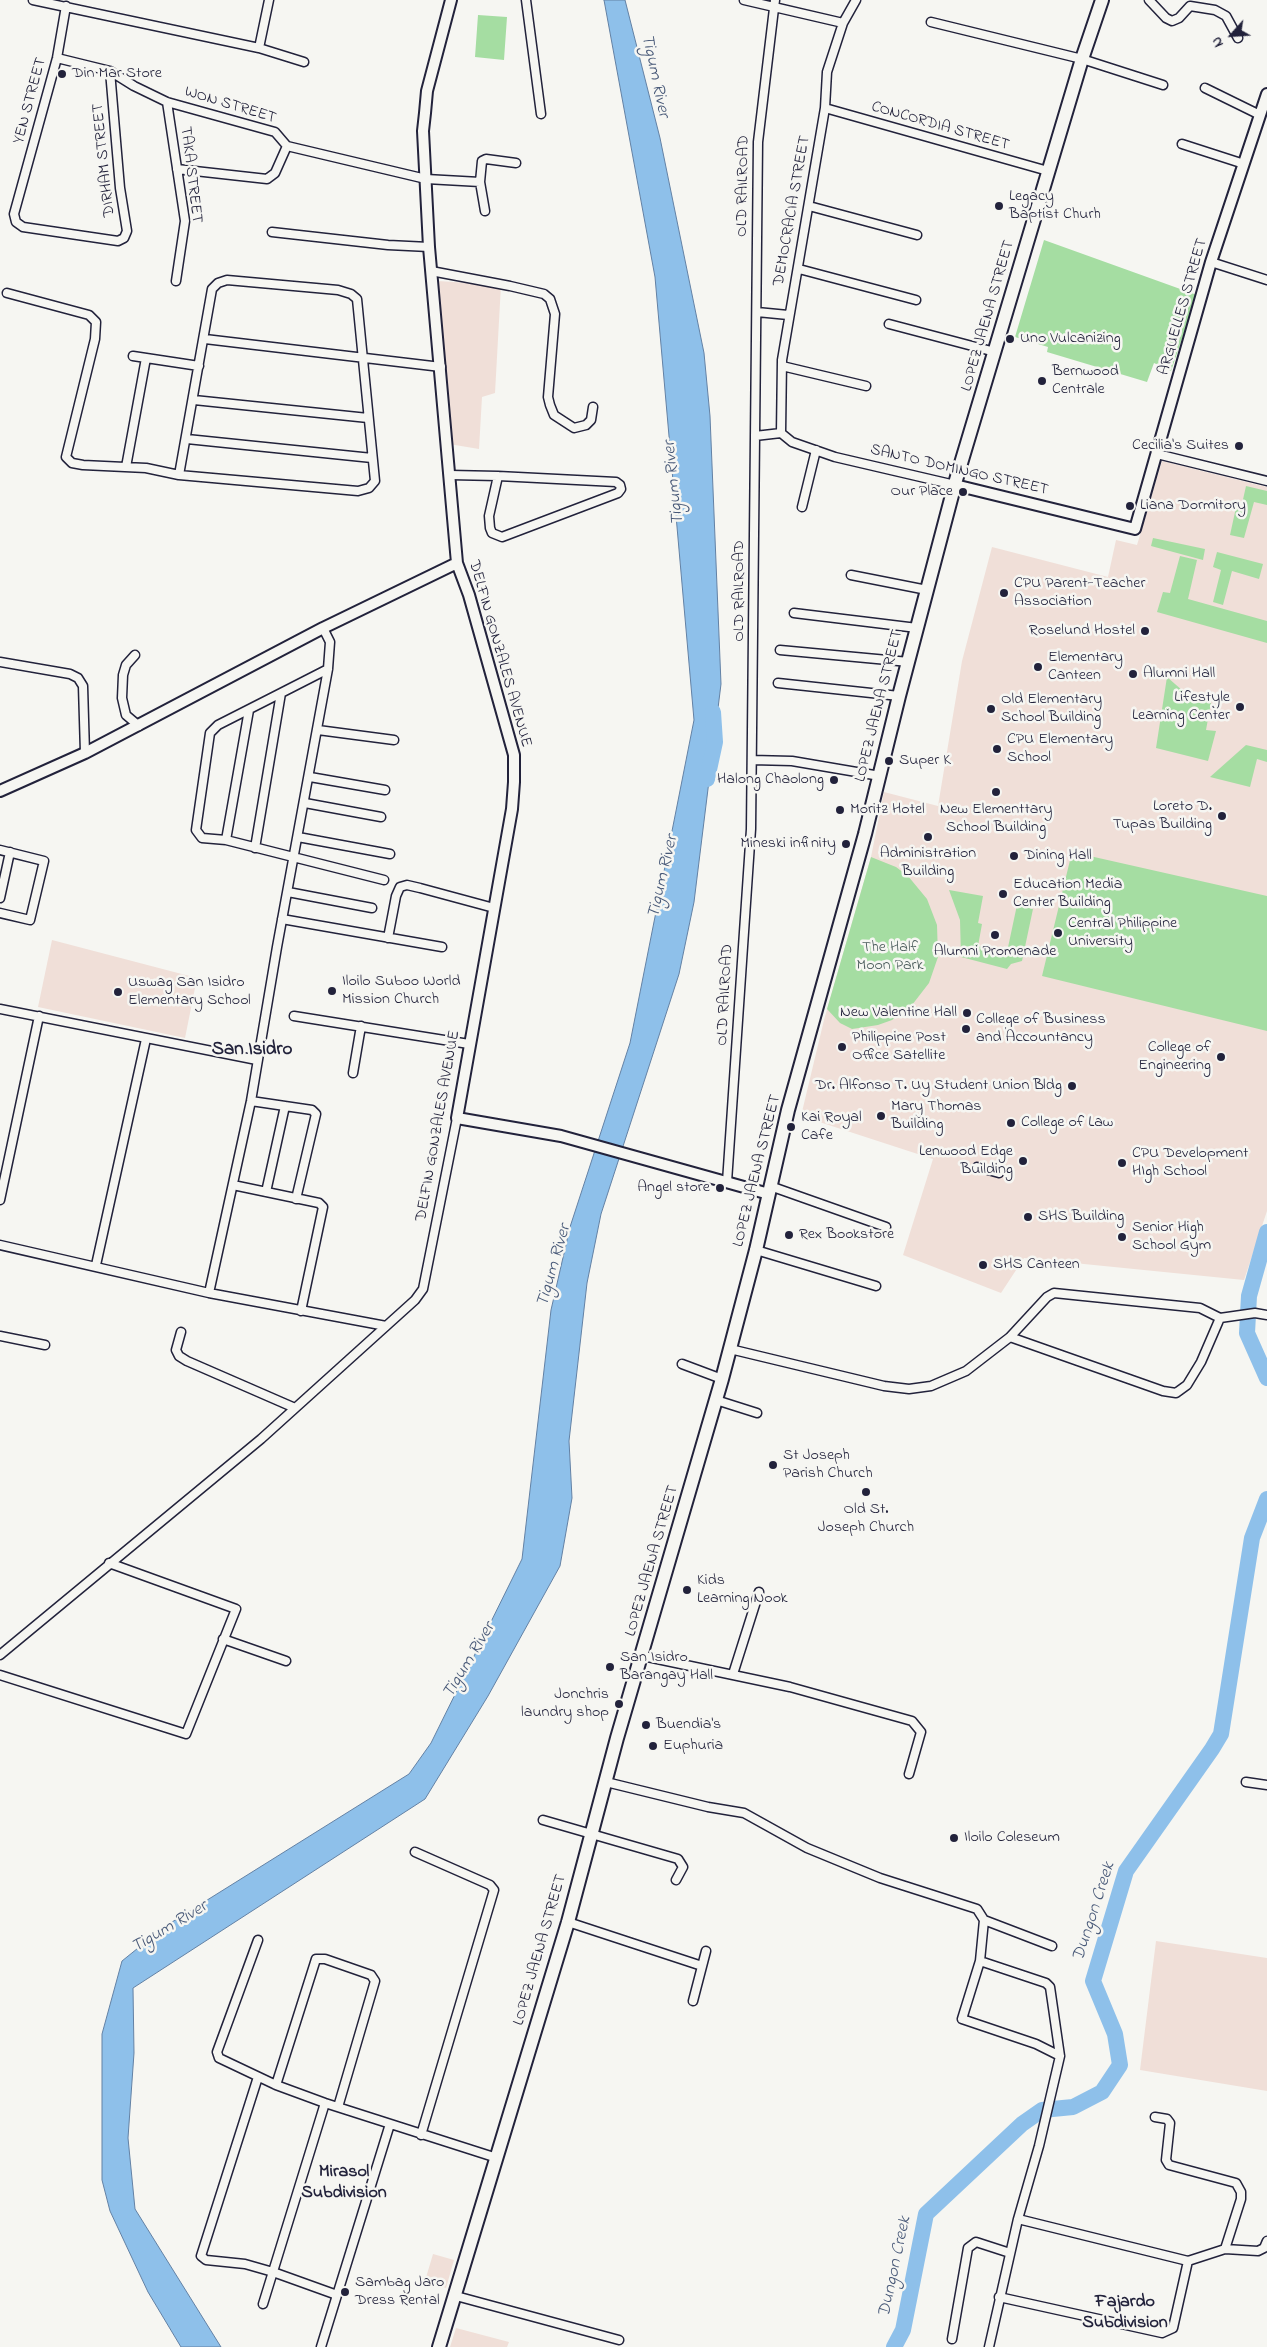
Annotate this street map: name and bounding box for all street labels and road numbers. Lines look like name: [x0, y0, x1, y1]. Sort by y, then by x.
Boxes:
street label: YEN STREET: [10, 56, 52, 146]
street label: WON STREET: [182, 83, 278, 129]
street label: CONCORDIA STREET: [869, 98, 1011, 156]
street label: DIRHAM STREET: [89, 102, 121, 218]
street label: TAKA STREET: [175, 125, 205, 225]
street label: DEMOCRACIA STREET: [770, 134, 816, 288]
street label: OLD RAILROAD: [734, 135, 754, 237]
street label: ARGUELLES STREET: [1155, 236, 1213, 378]
street label: LOPEZ JAENA STREET: [958, 238, 1020, 394]
street label: SANTO DOMINGO STREET: [868, 441, 1050, 501]
street label: OLD RAILROAD: [730, 540, 750, 642]
street label: DELFIN GONZALES AVENUE: [463, 558, 535, 750]
street label: LOPEZ JAENA STREET: [852, 628, 908, 784]
street label: OLD RAILROAD: [714, 944, 738, 1046]
street label: DELFIN GONZALES AVENUE: [413, 1029, 465, 1223]
street label: LOPEZ JAENA STREET: [730, 1093, 786, 1249]
street label: LOPEZ JAENA STREET: [622, 1483, 684, 1639]
street label: LOPEZ JAENA STREET: [510, 1872, 572, 2028]

